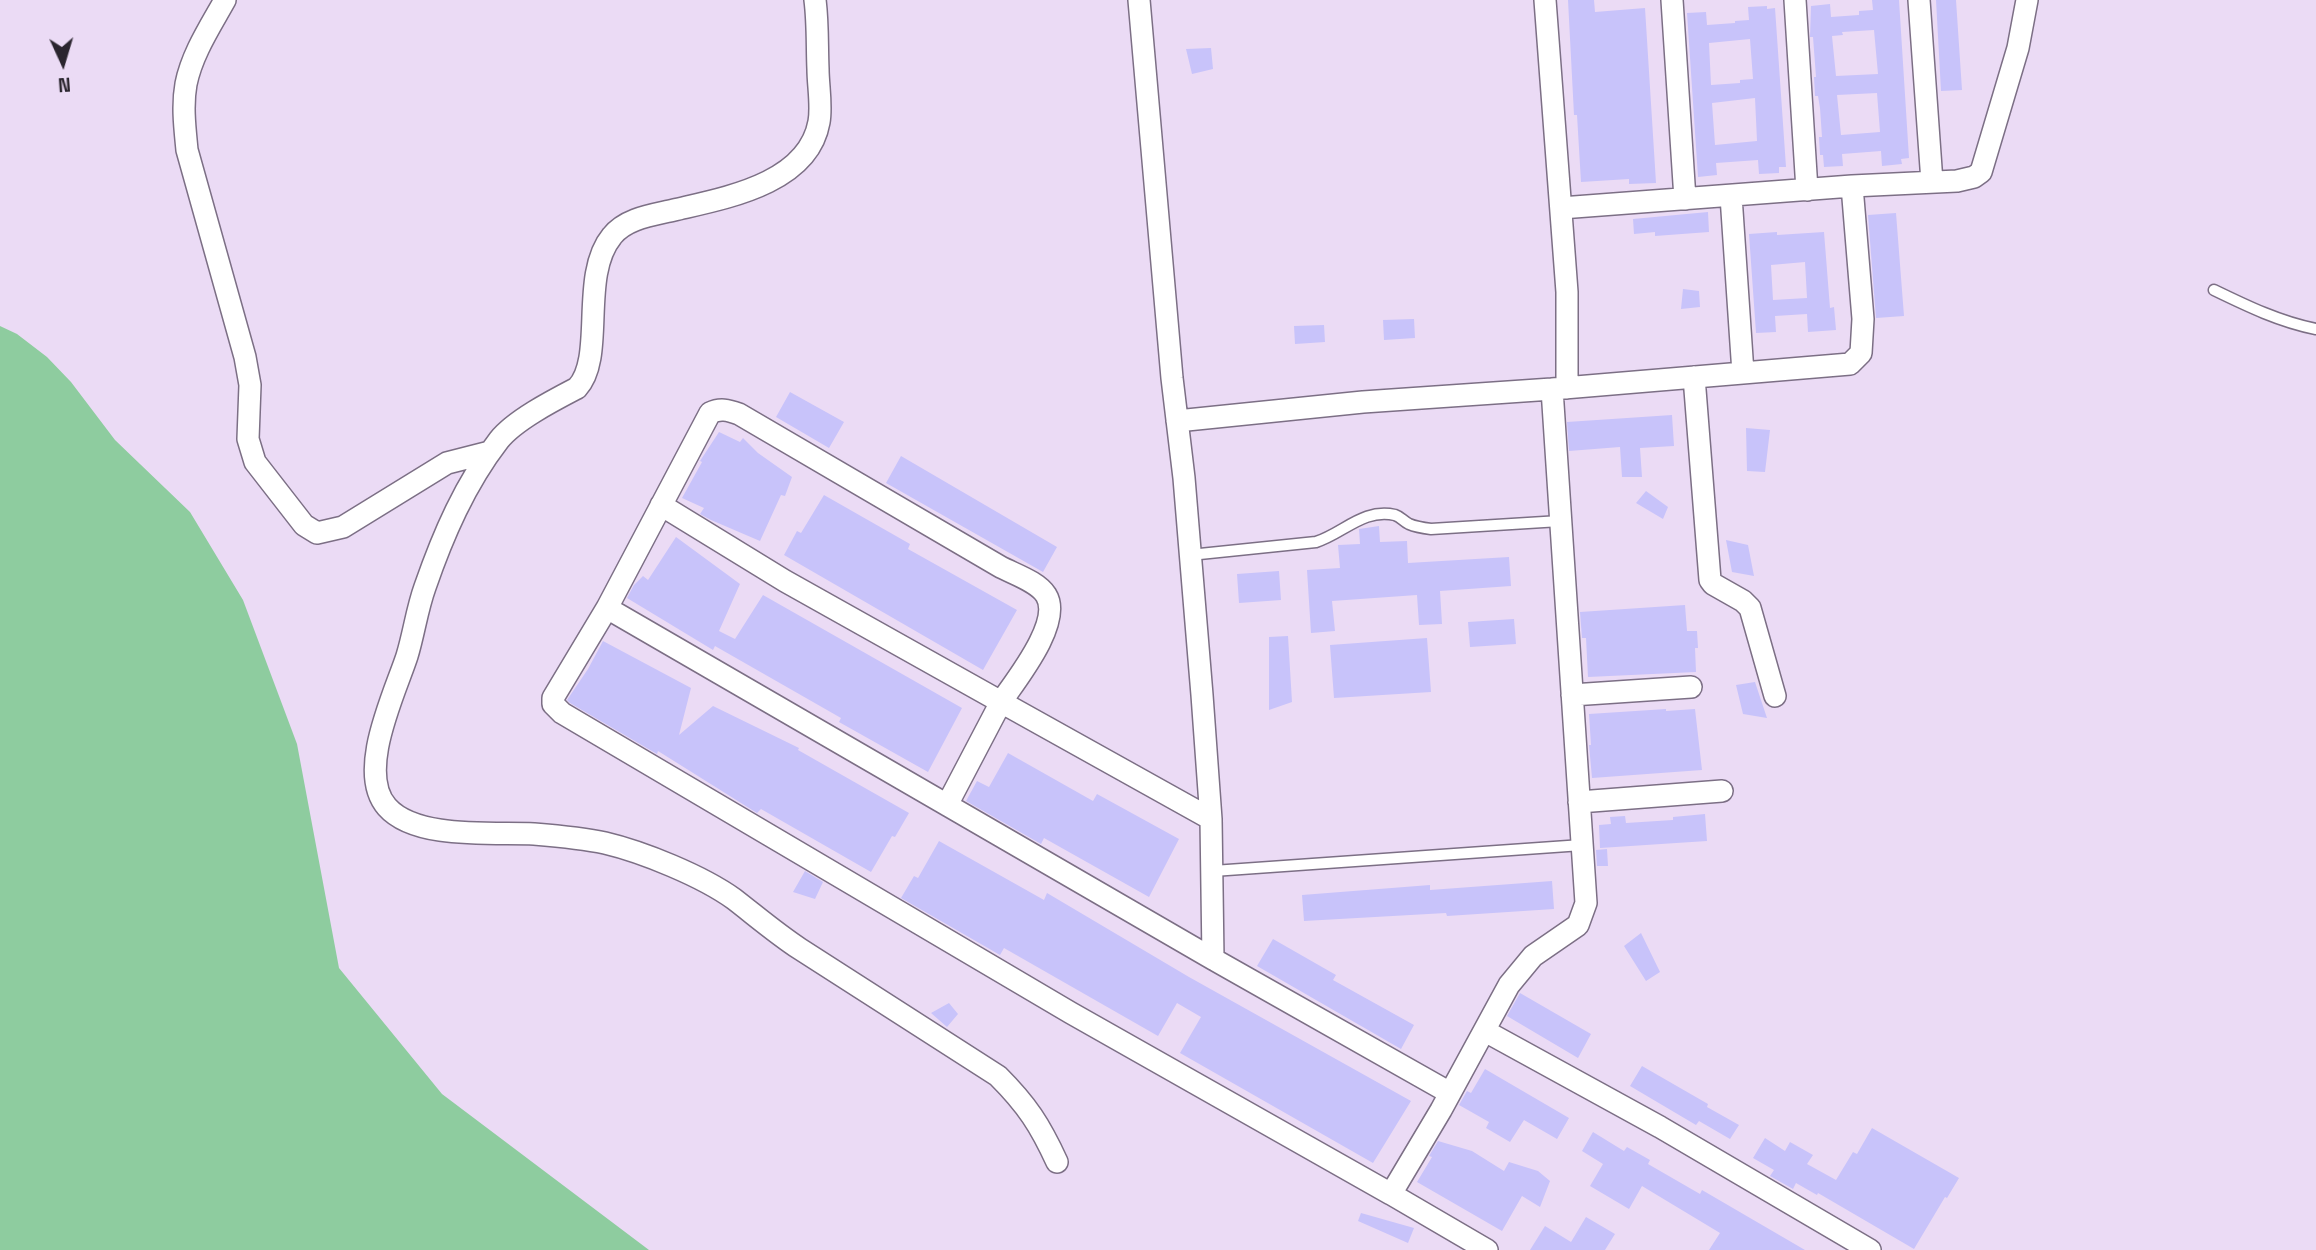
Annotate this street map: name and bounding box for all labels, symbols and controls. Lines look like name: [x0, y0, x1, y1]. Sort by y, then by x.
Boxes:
north arrow: [28, 28, 98, 98]
text: N: [57, 72, 72, 97]

